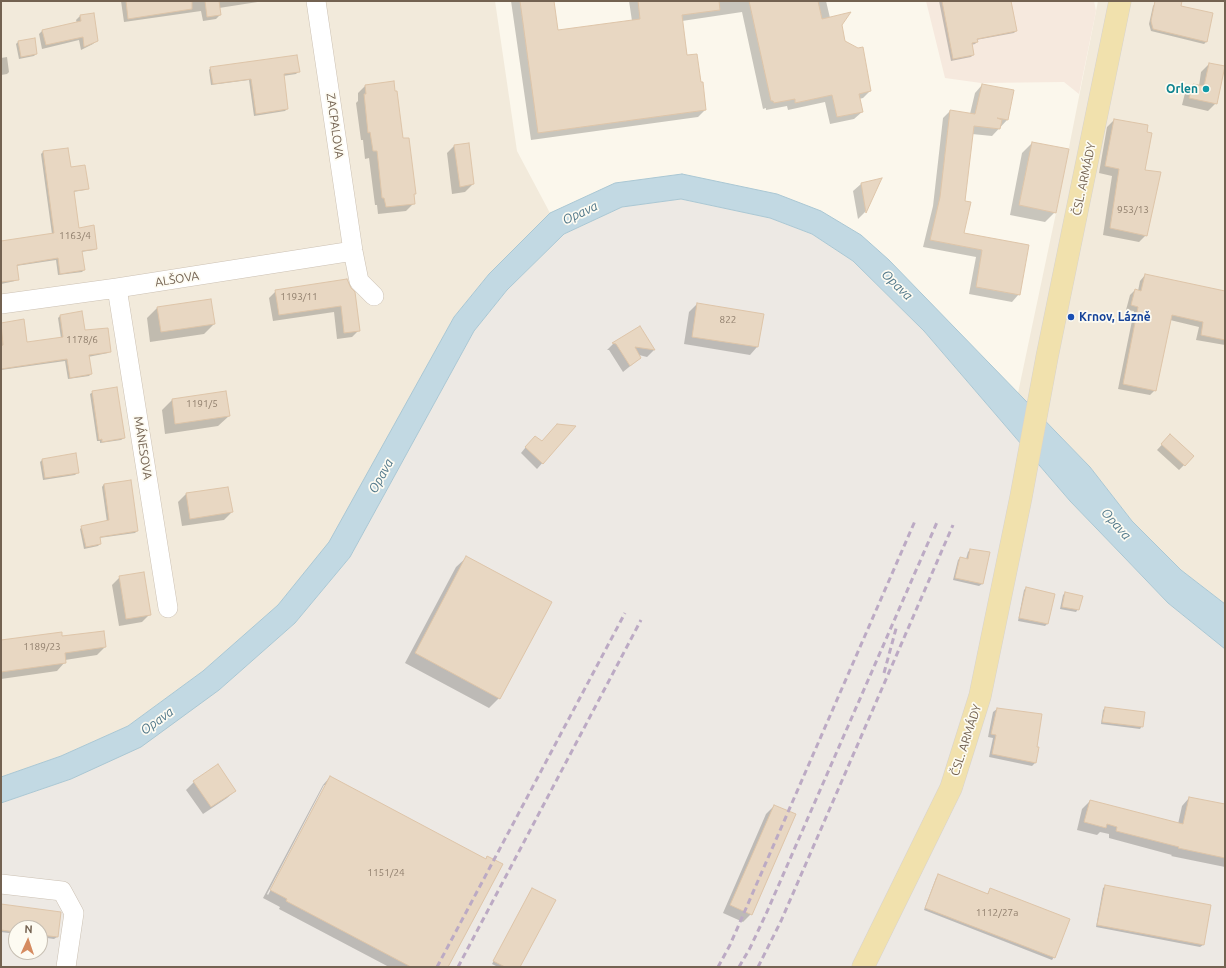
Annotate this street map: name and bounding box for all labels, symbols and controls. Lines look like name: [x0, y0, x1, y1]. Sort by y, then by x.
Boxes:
place label: Orlen: [1166, 82, 1198, 96]
marker: Orlen: [1201, 84, 1211, 94]
street label: ZACPALOVA: [323, 92, 347, 160]
street label: ČSL. ARMÁDY: [1069, 141, 1099, 217]
water label: Opava: [560, 198, 600, 228]
house number: 953/13: [1117, 204, 1149, 216]
house number: 1163/4: [59, 230, 91, 242]
water label: Opava: [878, 267, 916, 303]
street label: ALŠOVA: [154, 268, 200, 290]
house number: 1193/11: [280, 291, 318, 303]
place label: Krnov, Lázně: [1079, 310, 1151, 324]
marker: Krnov, Lázně: [1066, 312, 1076, 322]
house number: 822: [720, 314, 736, 326]
house number: 1178/6: [66, 334, 98, 346]
house number: 1191/5: [186, 398, 218, 410]
street label: MÁNESOVA: [131, 415, 155, 481]
water label: Opava: [365, 456, 397, 496]
water label: Opava: [1098, 505, 1134, 543]
house number: 1189/23: [23, 641, 61, 653]
street label: ČSL. ARMÁDY: [948, 702, 984, 778]
water label: Opava: [137, 704, 177, 738]
house number: 1151/24: [367, 867, 405, 879]
house number: 1112/27a: [976, 907, 1018, 919]
north arrow: [8, 920, 48, 960]
text: N: [24, 923, 33, 935]

